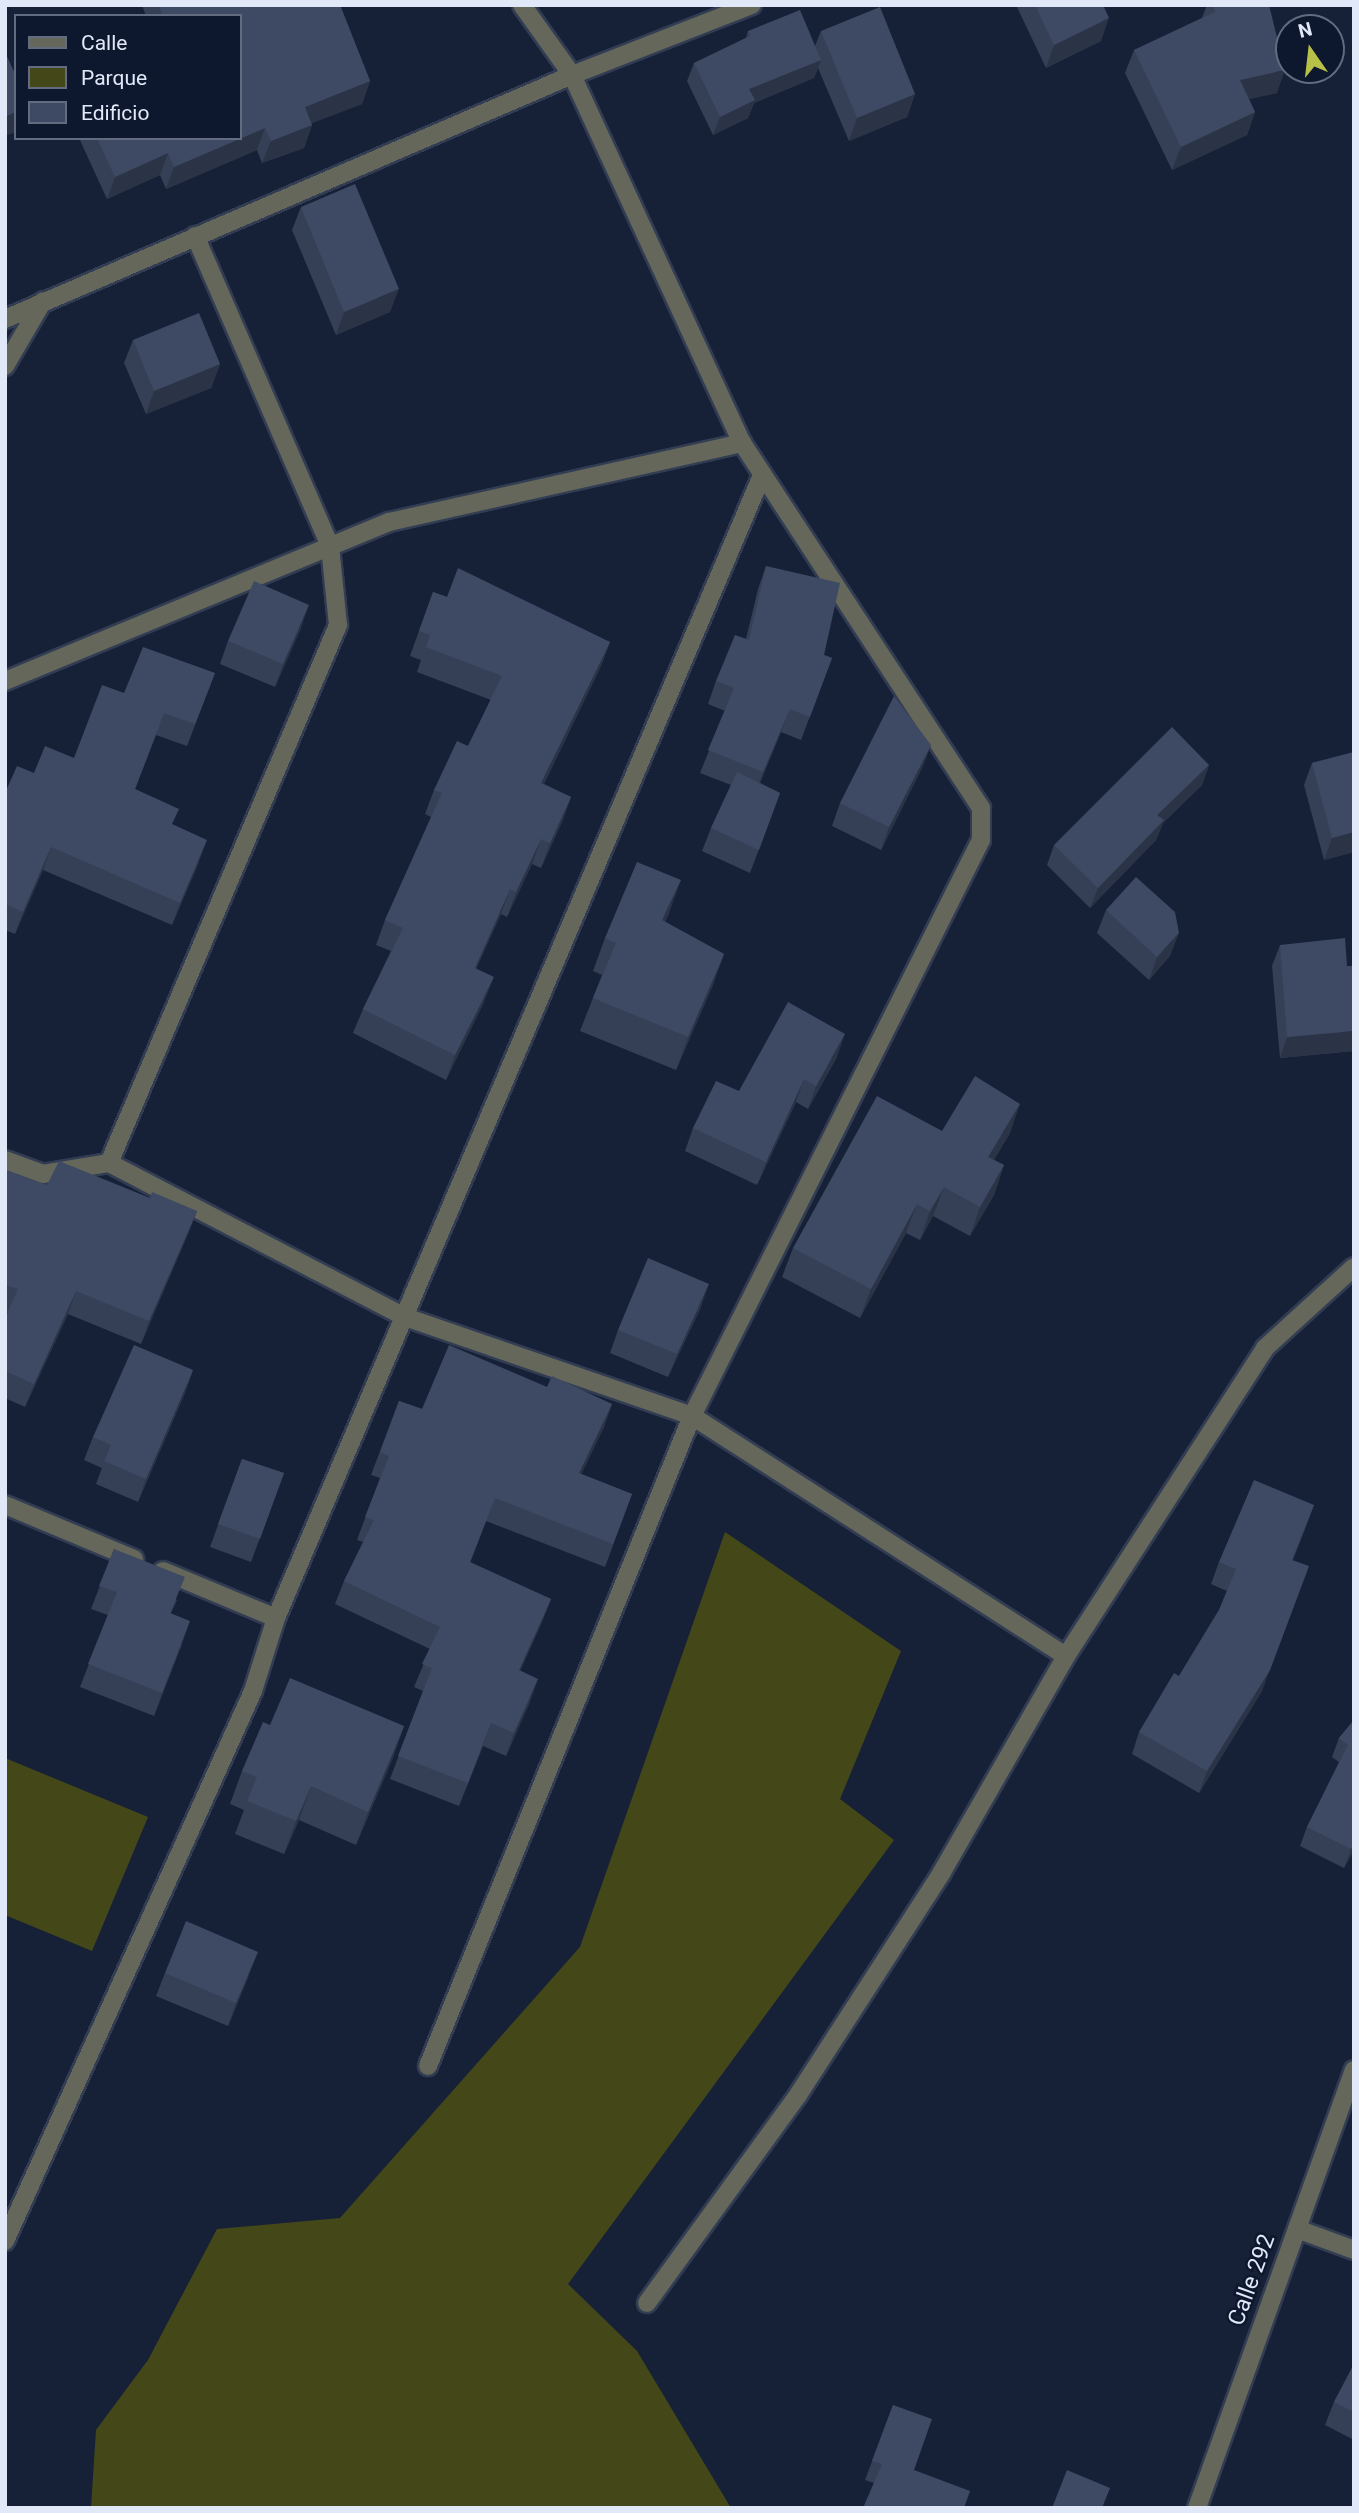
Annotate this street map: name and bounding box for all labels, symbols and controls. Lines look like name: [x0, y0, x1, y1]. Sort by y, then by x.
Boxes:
legend: [14, 14, 242, 140]
north arrow: [1275, 14, 1345, 84]
text: N: [1296, 17, 1315, 43]
text: Calle: [81, 31, 127, 55]
text: Parque: [81, 66, 147, 90]
text: Edificio: [81, 101, 149, 125]
street label: Calle 292: [1223, 2230, 1281, 2330]

